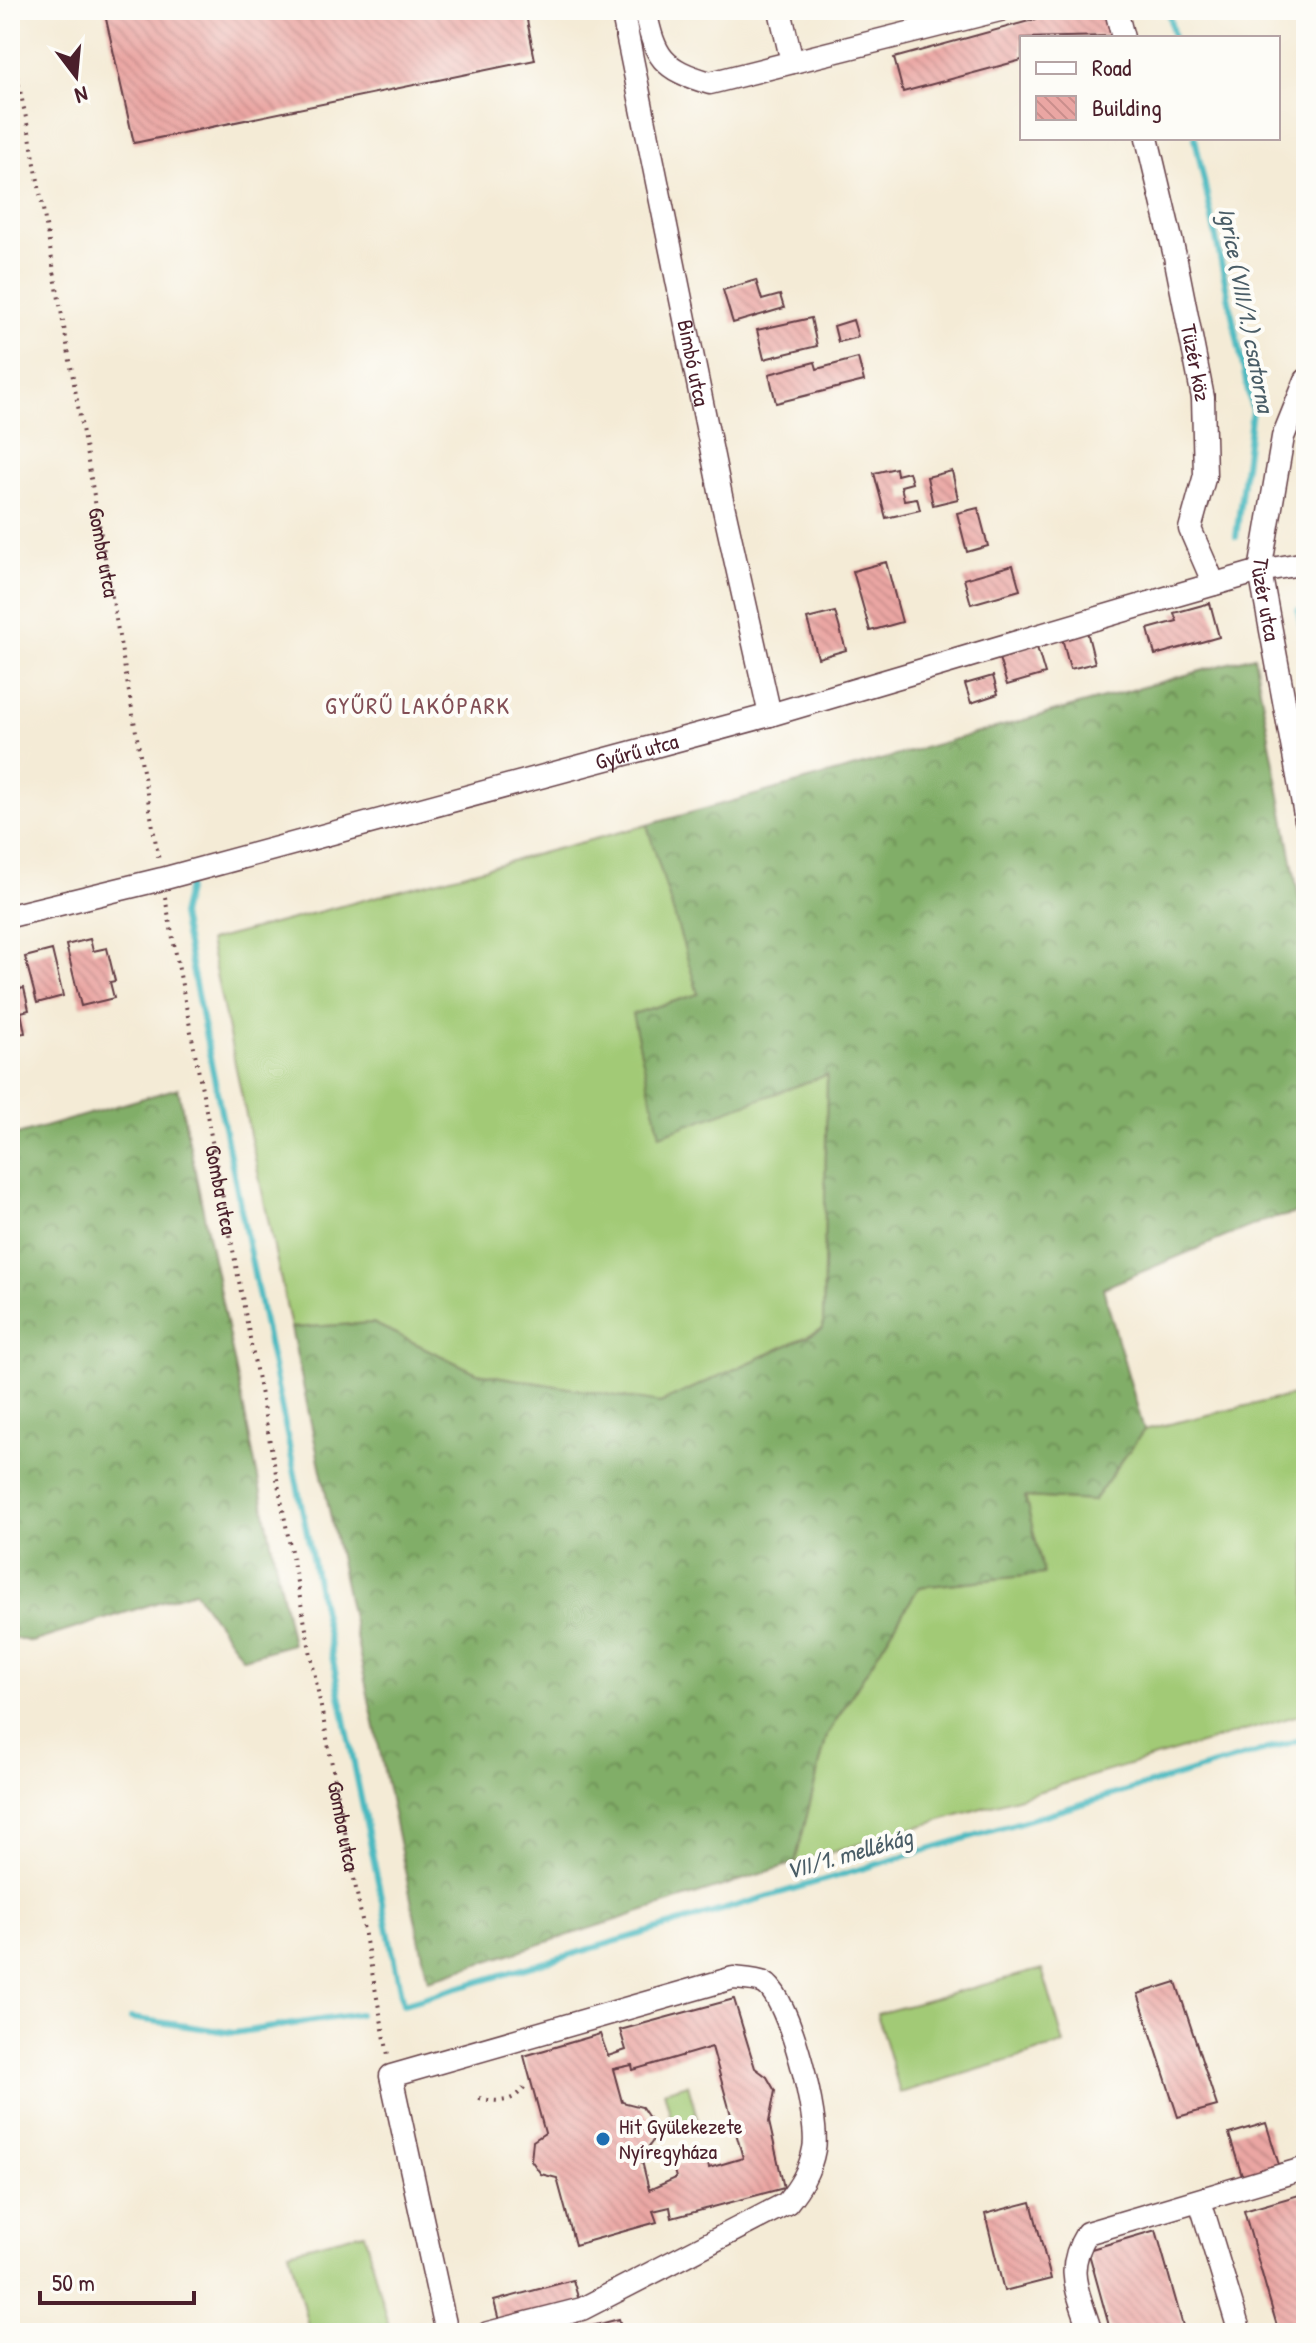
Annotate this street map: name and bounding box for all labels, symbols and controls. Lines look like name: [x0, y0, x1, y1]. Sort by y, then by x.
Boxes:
north arrow: [36, 36, 116, 116]
legend: [1020, 36, 1280, 140]
text: Road: [1092, 51, 1131, 83]
text: N: [71, 79, 91, 111]
text: Building: [1092, 91, 1162, 123]
water label: Igrice (VIII/1.) csatorna: [1211, 205, 1283, 417]
street label: Bimbó utca: [670, 317, 717, 409]
street label: Tüzér köz: [1174, 321, 1218, 404]
street label: Gomba utca: [81, 505, 127, 600]
street label: Tüzér utca: [1245, 555, 1288, 644]
district label: GYŰRŰ LAKÓPARK: [325, 689, 511, 721]
street label: Gyűrű utca: [592, 725, 682, 776]
street label: Gomba utca: [198, 1142, 245, 1237]
street label: Gomba utca: [321, 1779, 367, 1874]
water label: VII/1. mellékág: [782, 1819, 917, 1887]
place label: Hit Gyülekezete Nyíregyháza: [619, 2111, 743, 2166]
marker: Hit Gyülekezete Nyíregyháza: [594, 2130, 612, 2148]
scale bar: [40, 2255, 194, 2305]
text: 50 m: [52, 2266, 95, 2298]

